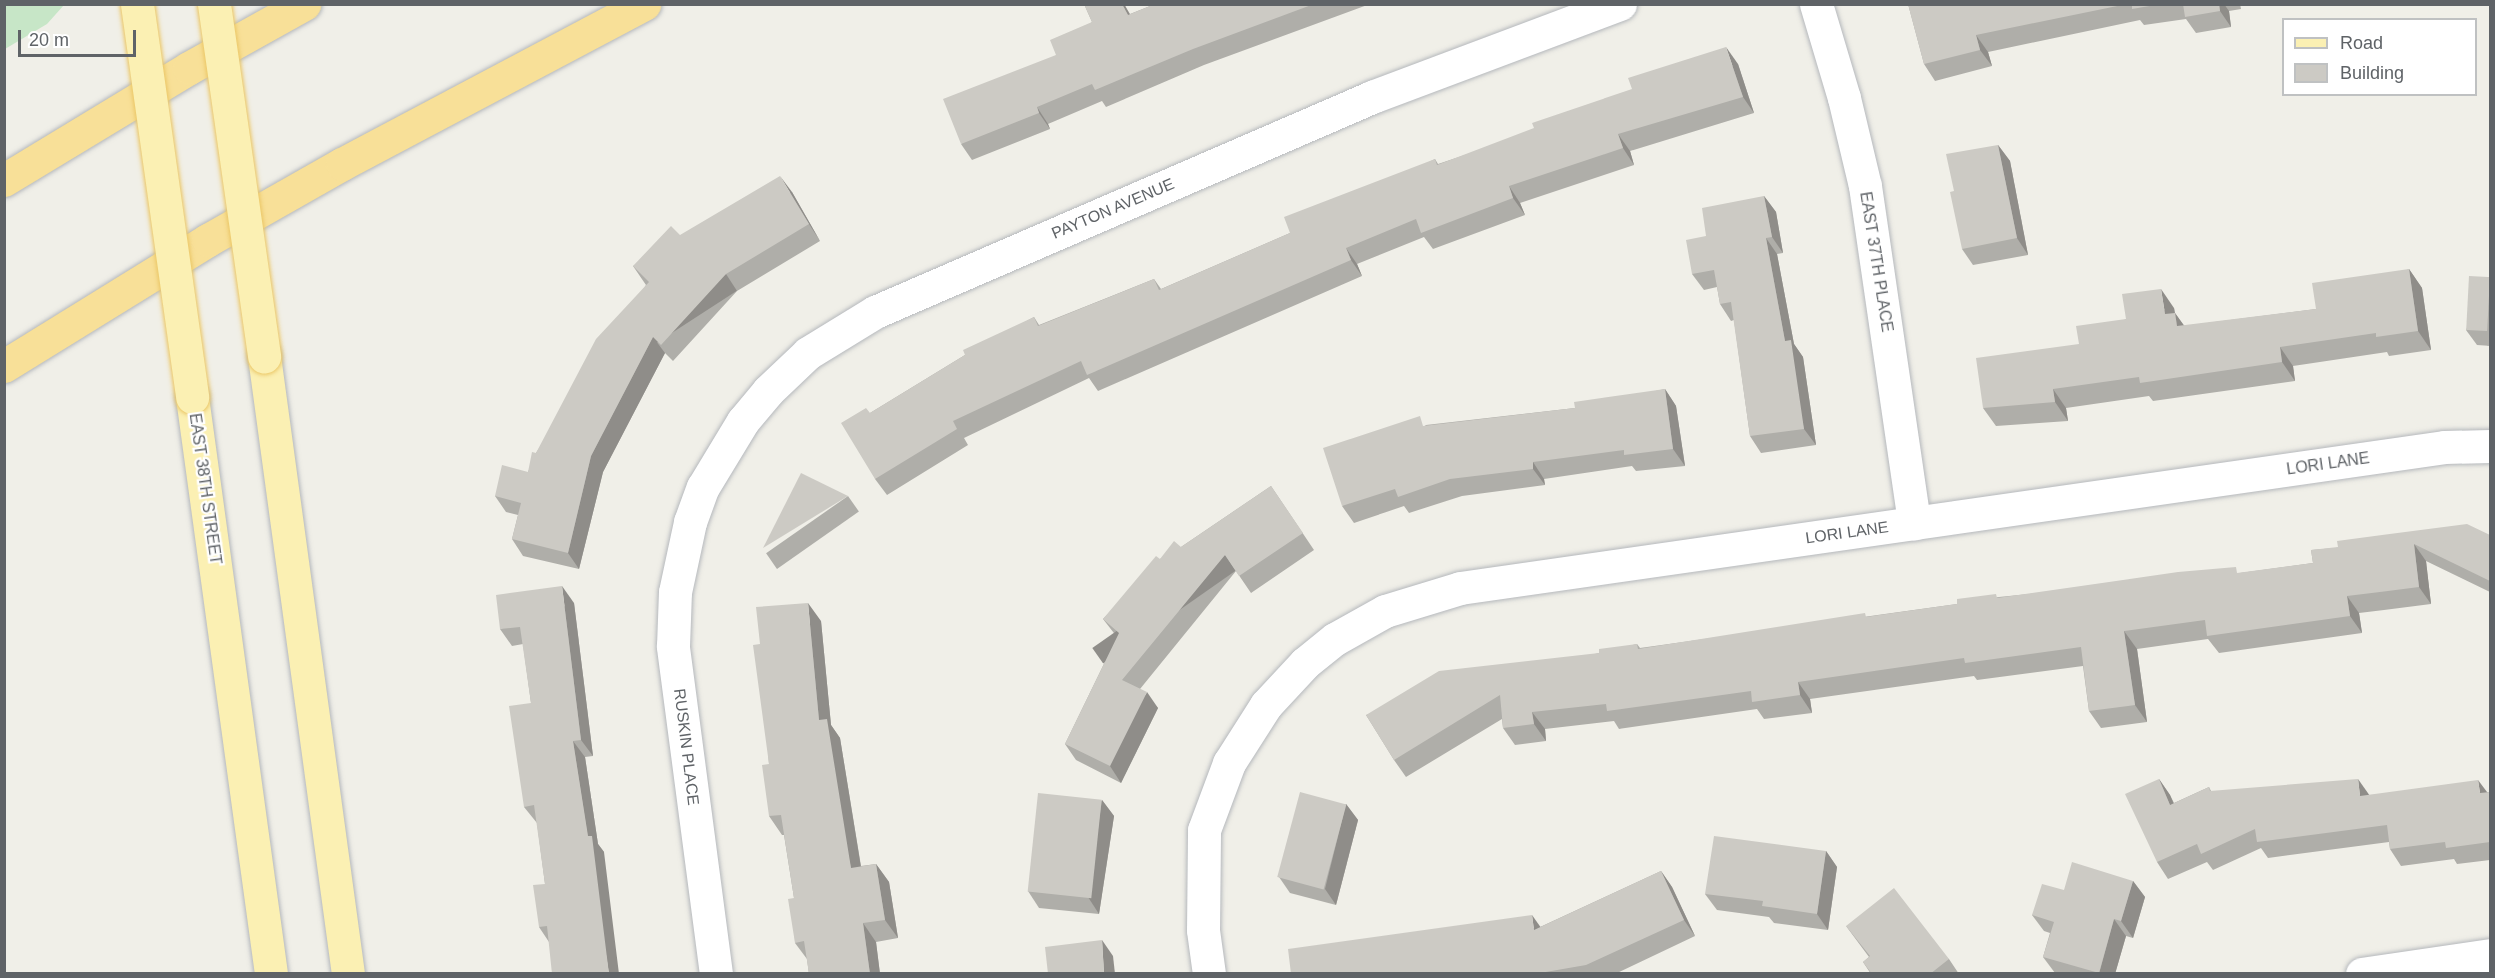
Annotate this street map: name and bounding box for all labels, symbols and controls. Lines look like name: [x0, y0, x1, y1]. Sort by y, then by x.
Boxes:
scale bar: [21, 18, 140, 56]
legend: [2282, 18, 2477, 96]
text: 20 m: [29, 30, 69, 50]
text: Road: [2340, 33, 2383, 53]
text: Building: [2340, 63, 2404, 83]
street label: PAYTON AVENUE: [1048, 174, 1178, 244]
street label: EAST 37TH PLACE: [1855, 190, 1897, 334]
street label: EAST 38TH STREET: [185, 412, 225, 566]
street label: LORI LANE: [2285, 449, 2371, 479]
street label: LORI LANE: [1804, 518, 1890, 548]
street label: RUSKIN PLACE: [669, 688, 703, 806]

